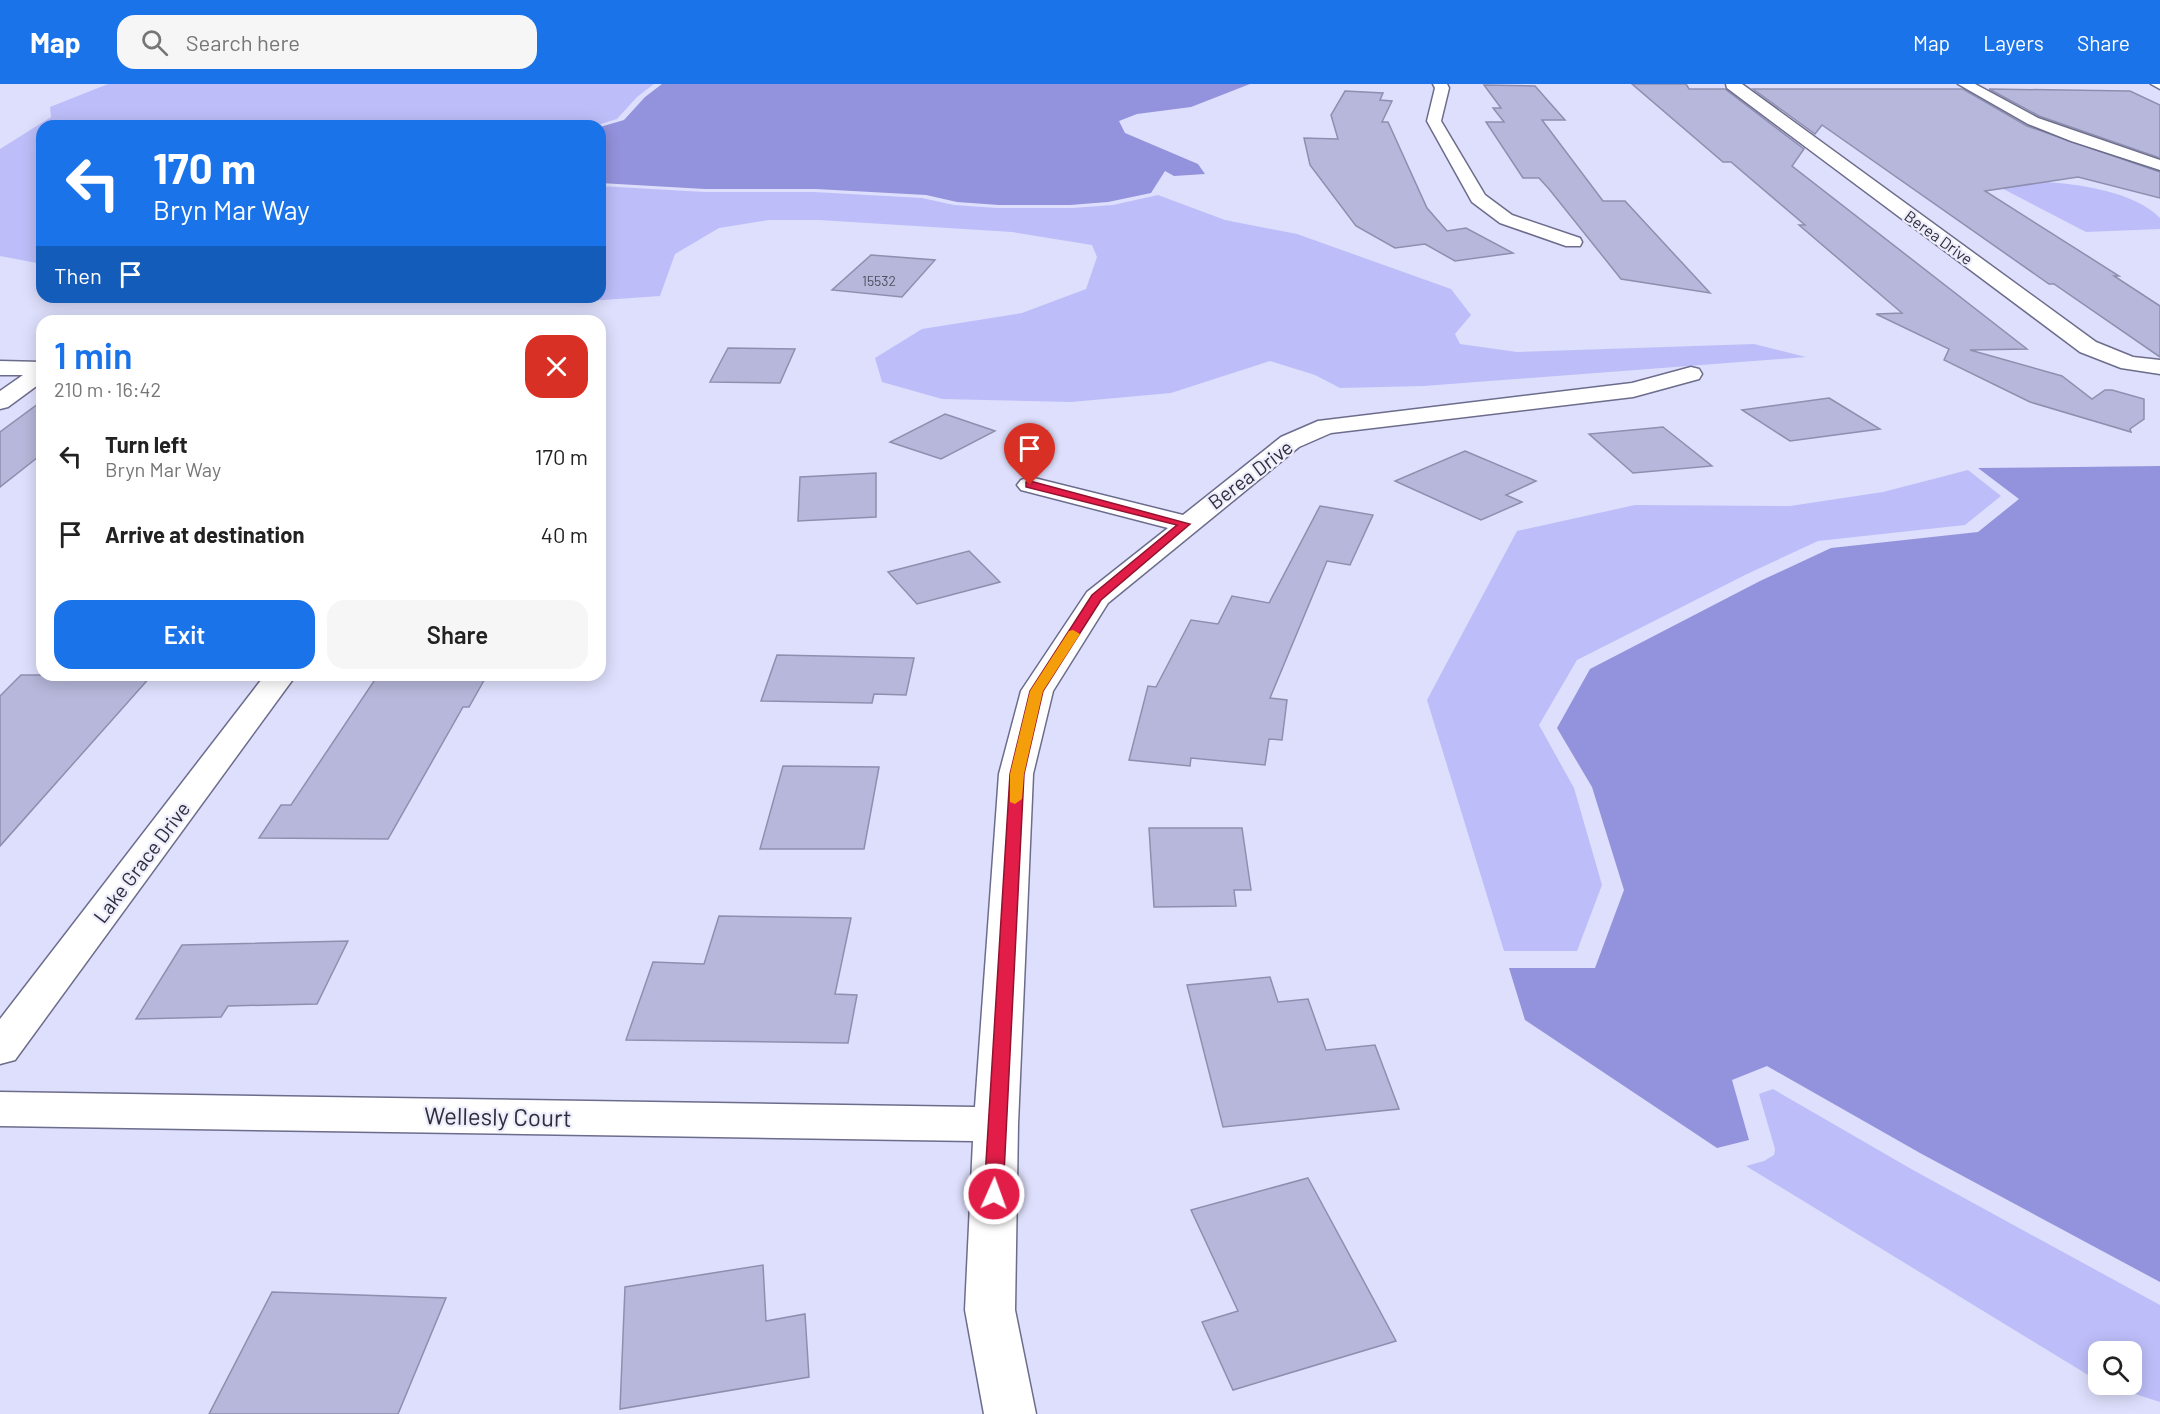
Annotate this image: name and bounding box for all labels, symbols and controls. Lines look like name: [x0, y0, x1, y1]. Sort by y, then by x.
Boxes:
search box: [117, 15, 537, 69]
text: Map: [30, 25, 81, 59]
icon: search: [138, 26, 171, 59]
text: Search here: [186, 29, 300, 55]
text: Map: [1913, 30, 1950, 55]
text: Layers: [1983, 30, 2044, 55]
text: Share: [2077, 30, 2130, 55]
text: 170 m: [153, 142, 256, 192]
icon: left: [54, 144, 132, 222]
text: Bryn Mar Way: [153, 193, 310, 225]
street label: Berea Drive: [1901, 206, 1977, 268]
icon: arrive: [114, 258, 147, 291]
text: Then: [54, 262, 102, 288]
house number: 15532: [862, 272, 896, 289]
text: 1 min: [54, 333, 133, 376]
button: close: [525, 335, 588, 398]
text: 210 m · 16:42: [54, 377, 161, 401]
pin: [1004, 423, 1055, 485]
text: Turn left: [105, 431, 188, 457]
icon: arrive: [1013, 432, 1046, 465]
street label: Berea Drive: [1203, 434, 1297, 514]
icon: left: [54, 440, 87, 473]
text: 170 m: [535, 443, 588, 469]
text: Bryn Mar Way: [105, 457, 221, 481]
icon: arrive: [54, 518, 87, 551]
text: Arrive at destination: [105, 521, 304, 547]
text: 40 m: [541, 521, 588, 547]
button: Exit: [54, 600, 315, 669]
button: Share: [327, 600, 588, 669]
street label: Lake Grace Drive: [88, 797, 194, 927]
street label: Wellesly Court: [424, 1100, 572, 1132]
position arrow: [962, 1162, 1026, 1226]
map controls: [2088, 1341, 2142, 1395]
button: search: [2088, 1341, 2142, 1395]

